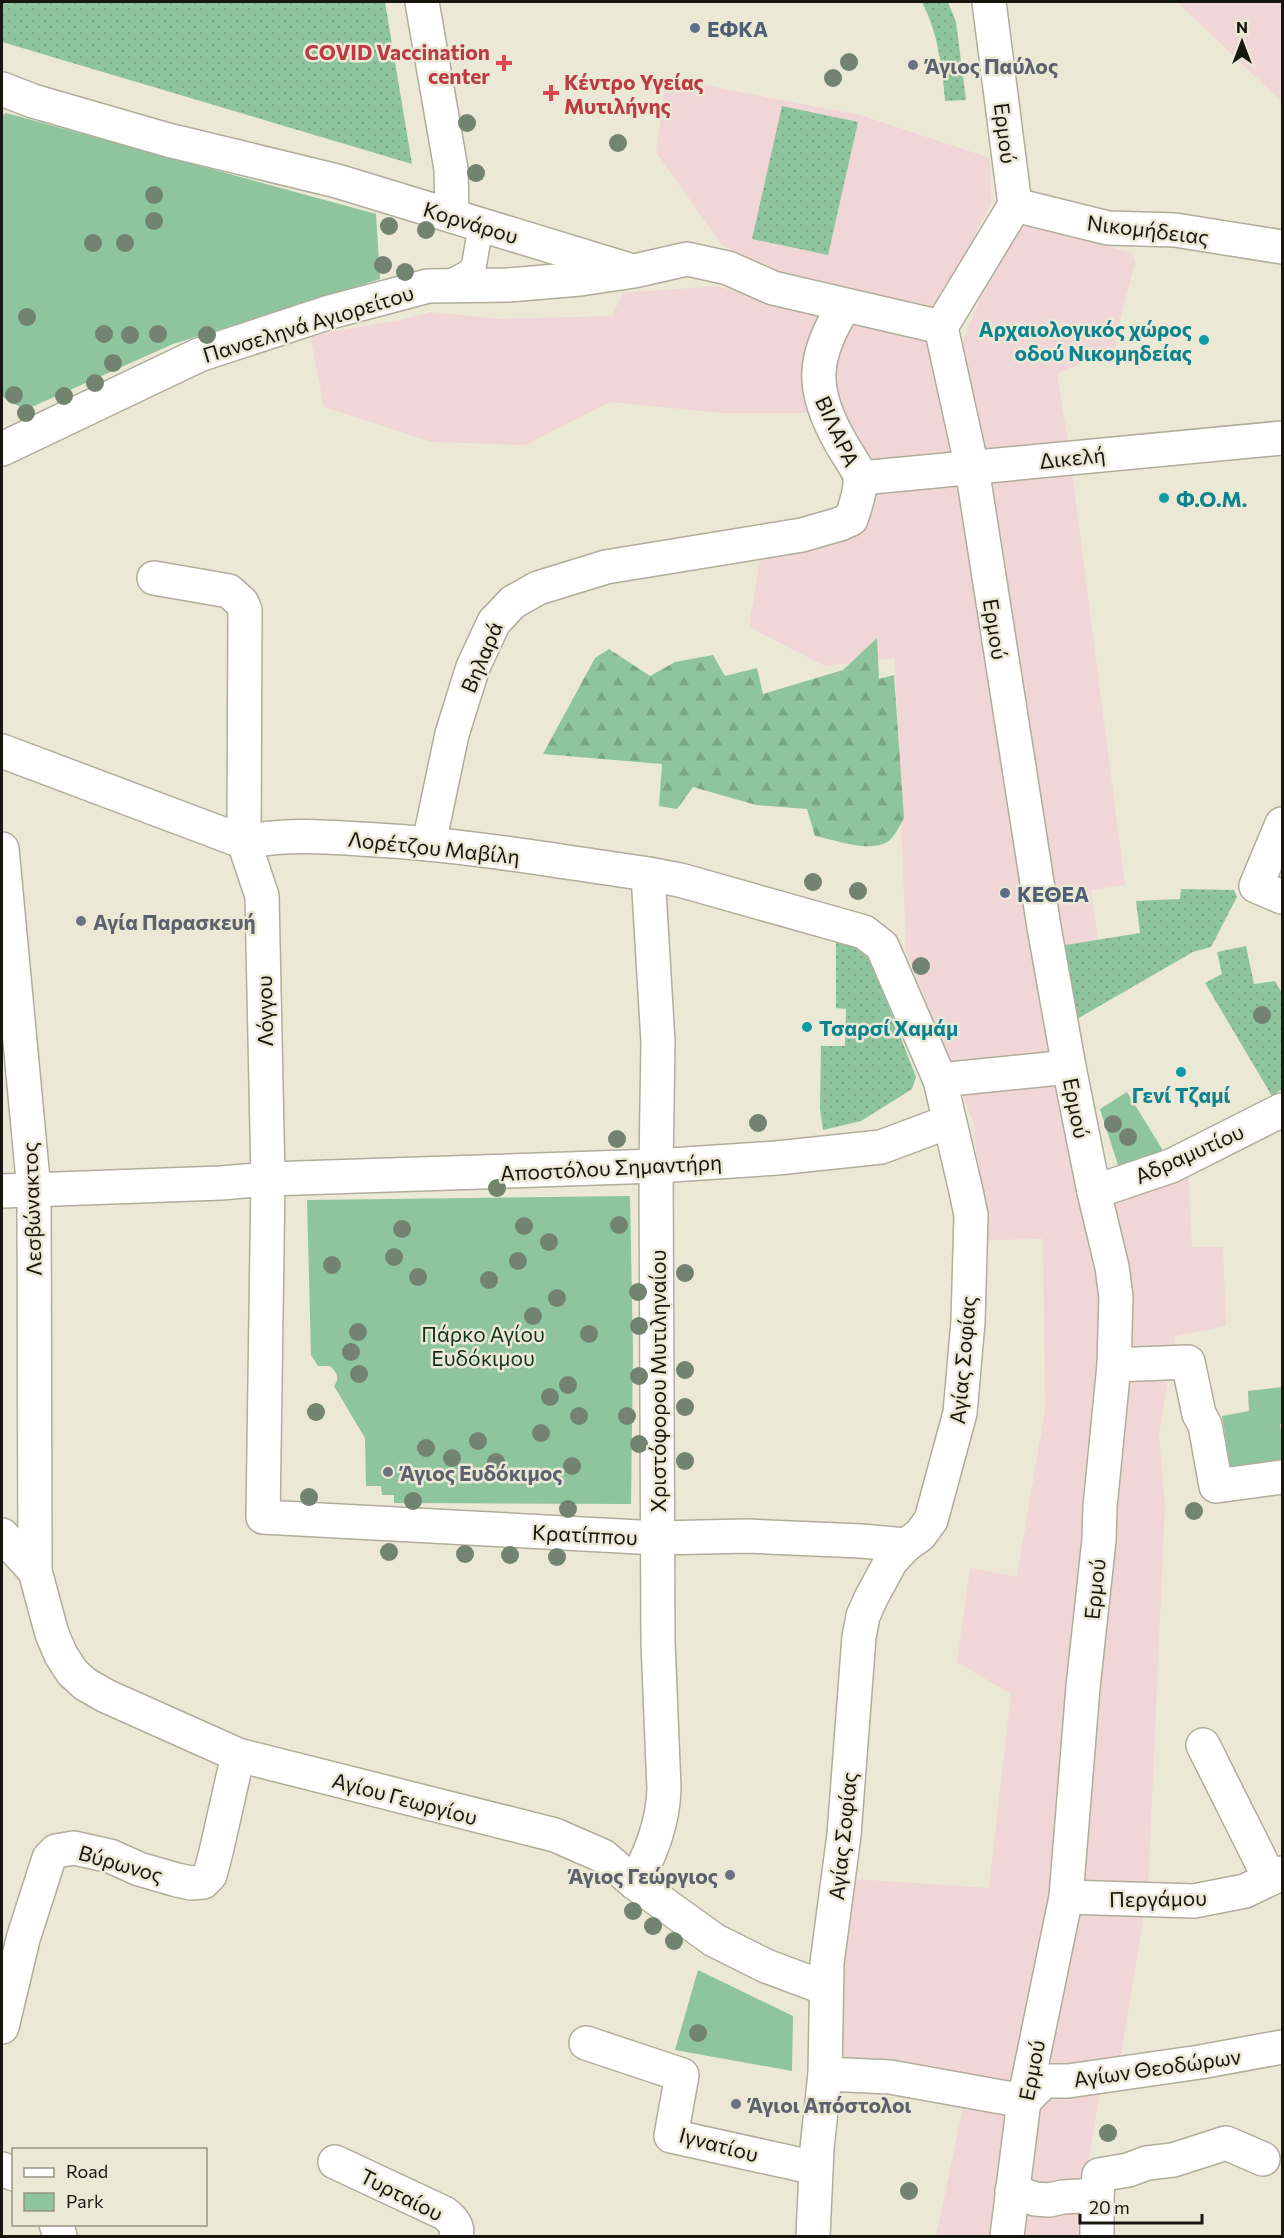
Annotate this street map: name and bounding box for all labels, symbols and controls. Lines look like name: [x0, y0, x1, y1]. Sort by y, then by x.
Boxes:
north arrow: [1212, 12, 1272, 72]
place label: ΕΦΚΑ: [707, 16, 768, 41]
text: N: [1236, 17, 1248, 36]
marker: ΕΦΚΑ: [688, 21, 702, 35]
place label: COVID Vaccination center: [304, 39, 490, 88]
place label: Άγιος Παύλος: [924, 53, 1058, 78]
marker: COVID Vaccination center: [495, 54, 513, 72]
marker: Άγιος Παύλος: [906, 58, 920, 72]
place label: Κέντρο Υγείας Μυτιλήνης: [564, 69, 704, 118]
marker: Κέντρο Υγείας Μυτιλήνης: [542, 84, 560, 102]
street label: Ερμού: [990, 101, 1022, 165]
street label: Κορνάρου: [421, 196, 521, 248]
street label: Νικομήδειας: [1086, 209, 1210, 249]
street label: Πανσεληνά Αγιορείτου: [200, 279, 416, 367]
place label: Αρχαιολογικός χώρος οδού Νικομηδείας: [979, 316, 1192, 365]
marker: Αρχαιολογικός χώρος οδού Νικομηδείας: [1197, 333, 1211, 347]
street label: ΒΙΛΑΡΑ: [811, 392, 865, 470]
street label: Δικελή: [1038, 441, 1106, 473]
place label: Φ.Ο.Μ.: [1176, 486, 1247, 511]
marker: Φ.Ο.Μ.: [1157, 491, 1171, 505]
street label: Ερμού: [979, 597, 1013, 661]
street label: Βηλαρά: [455, 618, 507, 696]
street label: Λορέτζου Μαβίλη: [347, 826, 521, 868]
place label: ΚΕΘΕΑ: [1017, 881, 1089, 906]
marker: ΚΕΘΕΑ: [998, 886, 1012, 900]
place label: Αγία Παρασκευή: [93, 909, 256, 934]
marker: Αγία Παρασκευή: [74, 914, 88, 928]
street label: Λόγγου: [251, 975, 277, 1047]
place label: Τσαρσί Χαμάμ: [819, 1015, 958, 1040]
marker: Τσαρσί Χαμάμ: [800, 1020, 814, 1034]
marker: Γενί Τζαμί: [1174, 1065, 1188, 1079]
street label: Ερμού: [1059, 1076, 1095, 1140]
place label: Γενί Τζαμί: [1132, 1082, 1230, 1107]
street label: Αδραμυτίου: [1131, 1118, 1247, 1188]
street label: Λεσβώνακτος: [16, 1141, 46, 1277]
street label: Αποστόλου Σημαντήρη: [499, 1149, 723, 1185]
street label: Χριστόφορου Μυτιληναίου: [645, 1250, 670, 1512]
street label: Αγίας Σοφίας: [944, 1295, 980, 1425]
park label: Πάρκο Αγίου Ευδόκιμου: [421, 1321, 545, 1370]
place label: Άγιος Ευδόκιμος: [399, 1460, 562, 1485]
marker: Άγιος Ευδόκιμος: [381, 1465, 395, 1479]
street label: Κρατίππου: [532, 1519, 638, 1549]
street label: Ερμού: [1078, 1557, 1110, 1621]
street label: Αγίου Γεωργίου: [330, 1767, 480, 1829]
street label: Αγίας Σοφίας: [823, 1771, 861, 1901]
street label: Βύρωνος: [76, 1839, 166, 1887]
place label: Άγιος Γεώργιος: [568, 1863, 718, 1888]
marker: Άγιος Γεώργιος: [723, 1868, 737, 1882]
street label: Περγάμου: [1109, 1885, 1207, 1911]
street label: Ερμού: [1013, 2038, 1049, 2102]
street label: Αγίων Θεοδώρων: [1072, 2043, 1243, 2091]
place label: Άγιοι Απόστολοι: [747, 2092, 911, 2117]
marker: Άγιοι Απόστολοι: [729, 2097, 743, 2111]
street label: Ιγνατίου: [677, 2121, 761, 2167]
legend: [12, 2148, 207, 2226]
text: Road: [66, 2160, 108, 2182]
street label: Τυρταίου: [356, 2163, 448, 2225]
scale bar: [1080, 2187, 1202, 2225]
text: Park: [66, 2190, 104, 2212]
text: 20 m: [1089, 2196, 1130, 2218]

